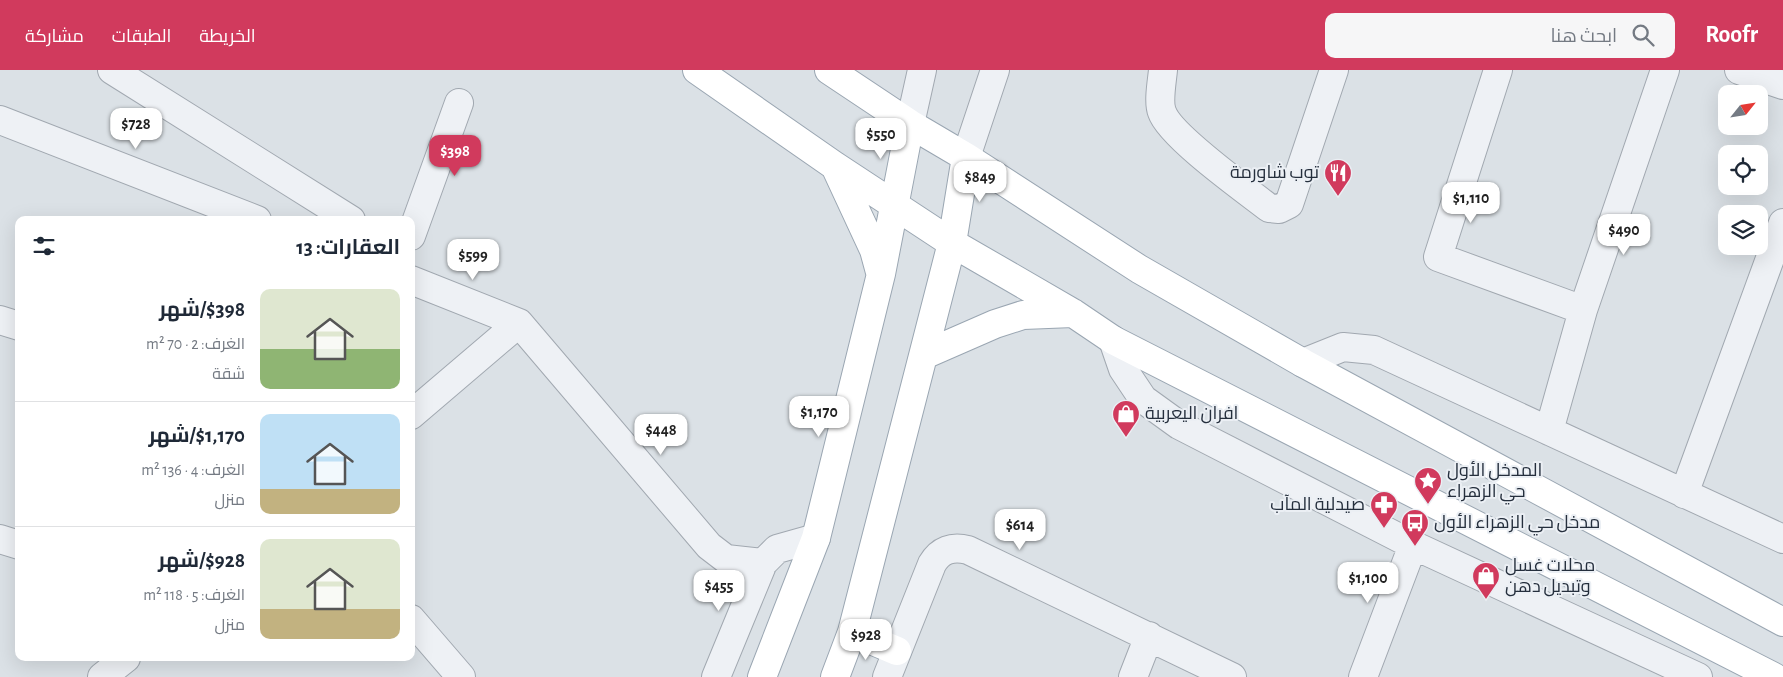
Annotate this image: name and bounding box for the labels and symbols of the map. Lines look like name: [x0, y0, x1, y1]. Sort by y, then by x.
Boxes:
north arrow: [1718, 85, 1768, 135]
pin: $728: [106, 108, 166, 150]
pin: $550: [851, 118, 911, 160]
pin: $398: [425, 134, 485, 177]
restaurant icon: توب شاورمة: [1323, 158, 1353, 197]
pin: $849: [950, 160, 1010, 203]
place label: توب شاورمة: [1230, 163, 1319, 183]
pin: $1,110: [1430, 182, 1512, 224]
pin: $490: [1594, 214, 1654, 256]
pin: $599: [443, 238, 503, 281]
pin: $1,170: [778, 396, 860, 438]
shop icon: افران اليعربية: [1111, 399, 1141, 438]
place label: افران اليعربية: [1145, 405, 1238, 424]
pin: $448: [631, 414, 691, 456]
place label: المدخل الأول حي الزهراء: [1447, 461, 1542, 505]
place icon: المدخل الأول حي الزهراء: [1413, 466, 1443, 505]
pharmacy icon: صيدلية المآب: [1369, 490, 1399, 529]
place label: صيدلية المآب: [1270, 494, 1365, 514]
pin: $614: [990, 508, 1050, 551]
bus stop icon: مدخل حي الزهراء الأول: [1400, 508, 1430, 547]
place label: مدخل حي الزهراء الأول: [1434, 513, 1600, 536]
place label: محلات غسل وتبديل دهن: [1505, 557, 1595, 597]
shop icon: محلات غسل وتبديل دهن: [1471, 561, 1501, 600]
pin: $1,100: [1327, 562, 1409, 604]
pin: $455: [689, 570, 749, 612]
pin: $928: [836, 618, 896, 661]

